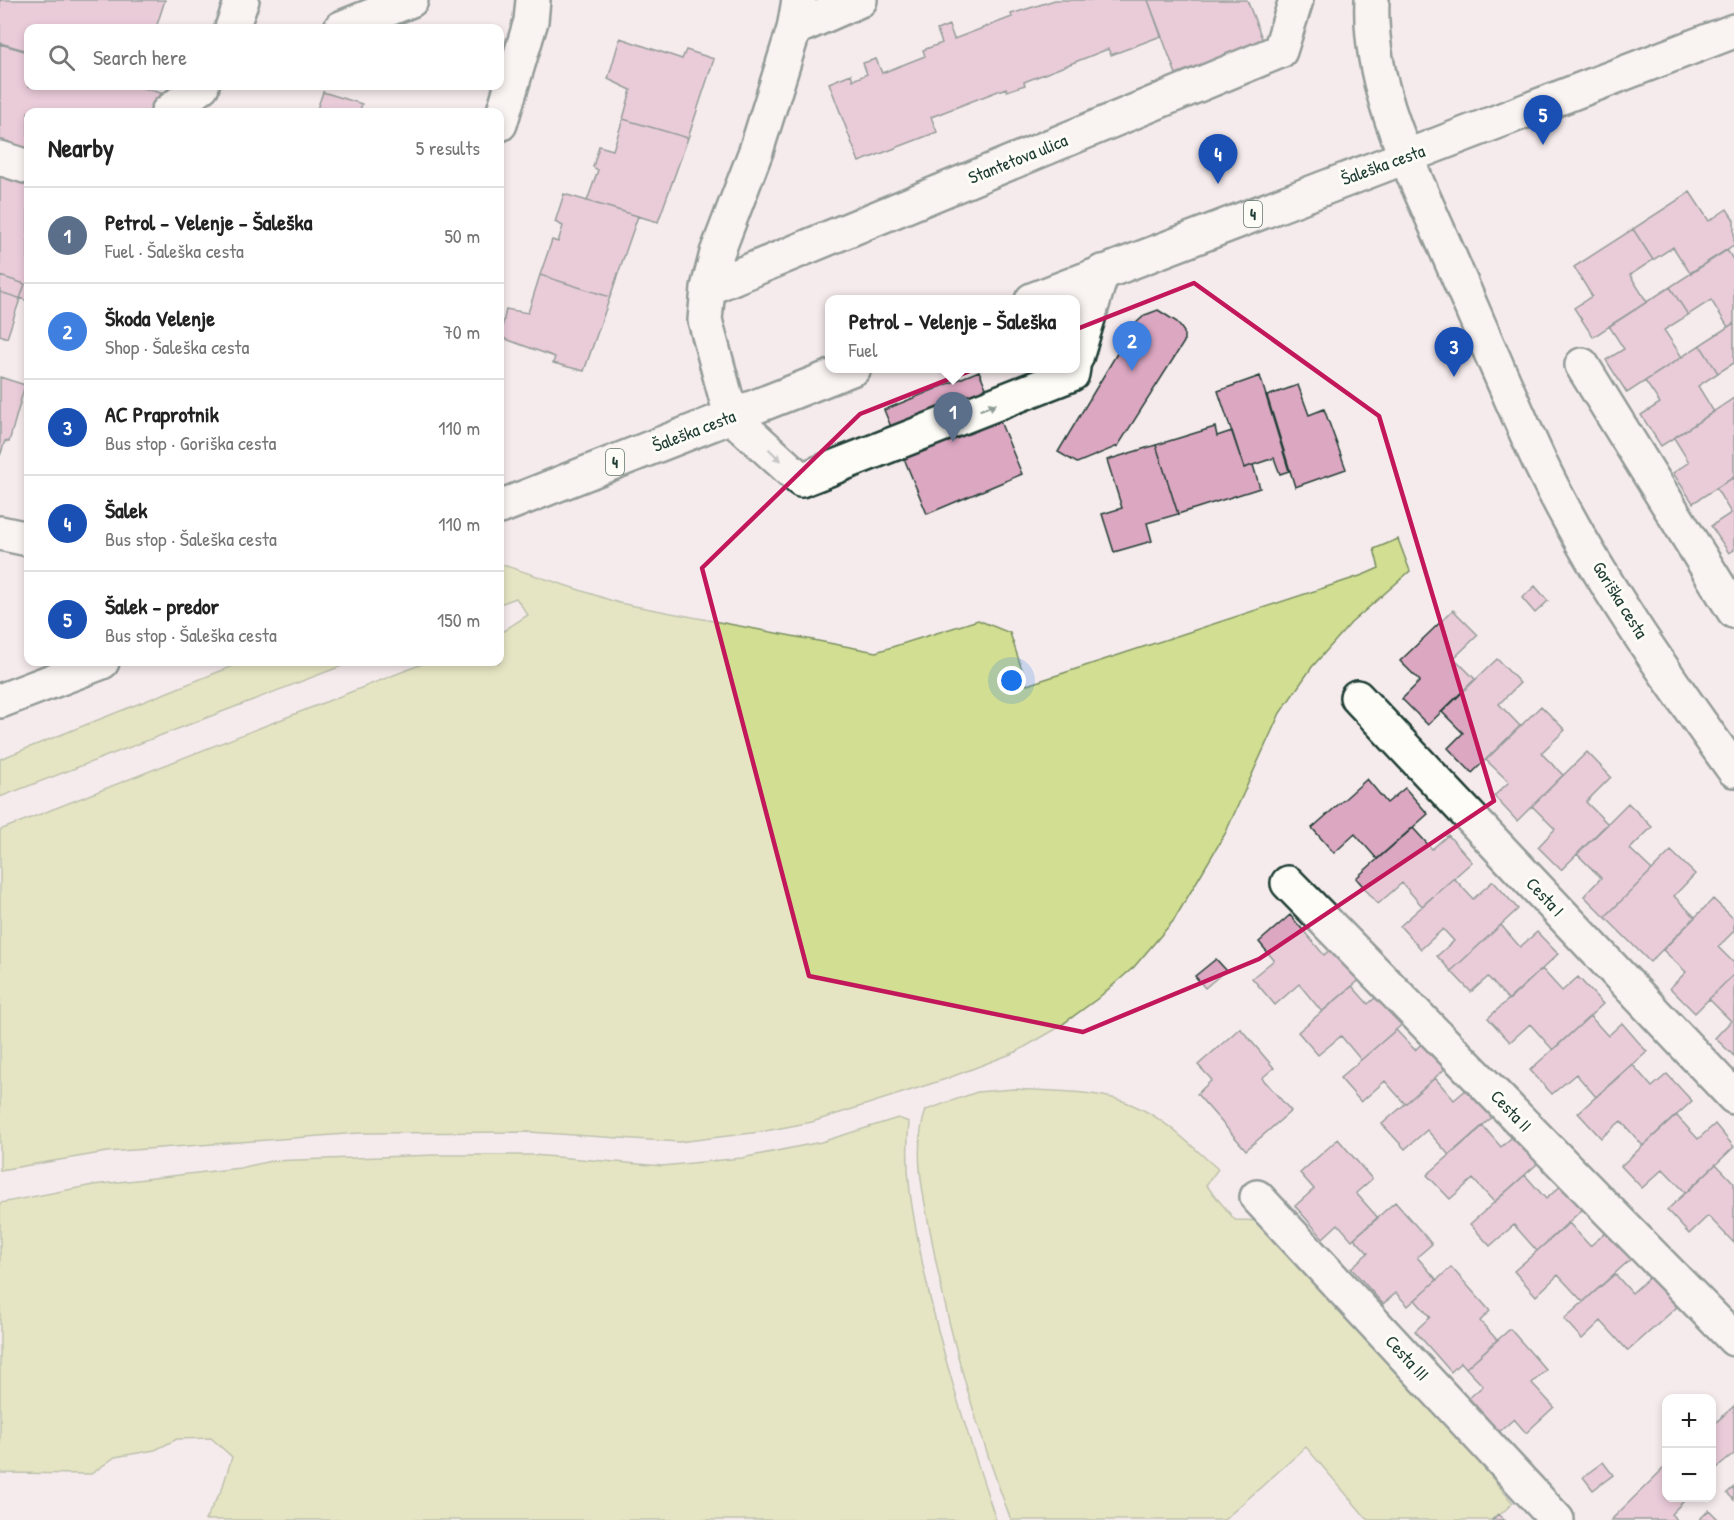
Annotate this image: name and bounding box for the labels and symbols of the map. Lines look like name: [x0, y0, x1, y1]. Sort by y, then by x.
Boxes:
pin: 5: [1524, 96, 1562, 145]
street label: Stantetova ulica: [964, 127, 1071, 190]
pin: 4: [1198, 134, 1238, 184]
street label: Šaleška cesta: [1338, 138, 1428, 191]
road number: 4: [1244, 201, 1262, 227]
pin: 2: [1112, 322, 1152, 371]
pin: 3: [1434, 328, 1474, 377]
pin: 1: [934, 392, 972, 442]
one-way arrow: [979, 402, 997, 411]
street label: Šaleška cesta: [649, 403, 739, 458]
one-way arrow: [767, 448, 782, 462]
road number: 4: [606, 449, 624, 475]
street label: Goriška cesta: [1587, 556, 1654, 643]
your location: [997, 666, 1026, 695]
street label: Cesta I: [1521, 871, 1570, 922]
street label: Cesta II: [1485, 1084, 1538, 1137]
street label: Cesta III: [1380, 1329, 1435, 1386]

